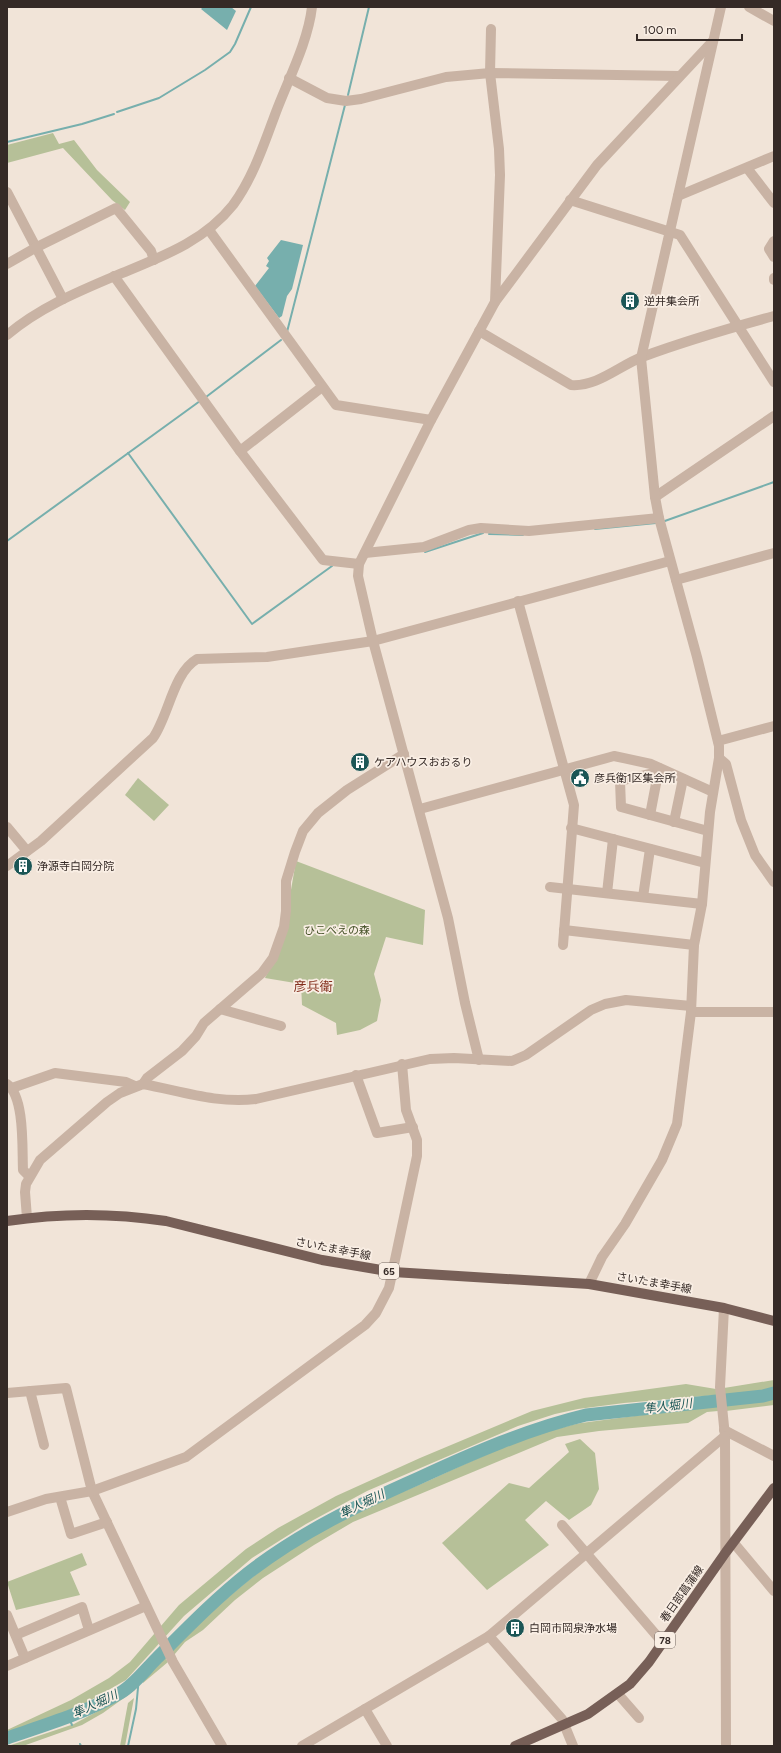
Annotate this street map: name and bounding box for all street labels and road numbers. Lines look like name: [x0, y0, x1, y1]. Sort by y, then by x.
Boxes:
street label: さいたま幸手線: [294, 1235, 372, 1263]
road number: 65: [379, 1263, 399, 1279]
street label: さいたま幸手線: [615, 1270, 693, 1296]
street label: 春日部菖蒲線: [658, 1563, 706, 1625]
road number: 78: [655, 1632, 675, 1648]

